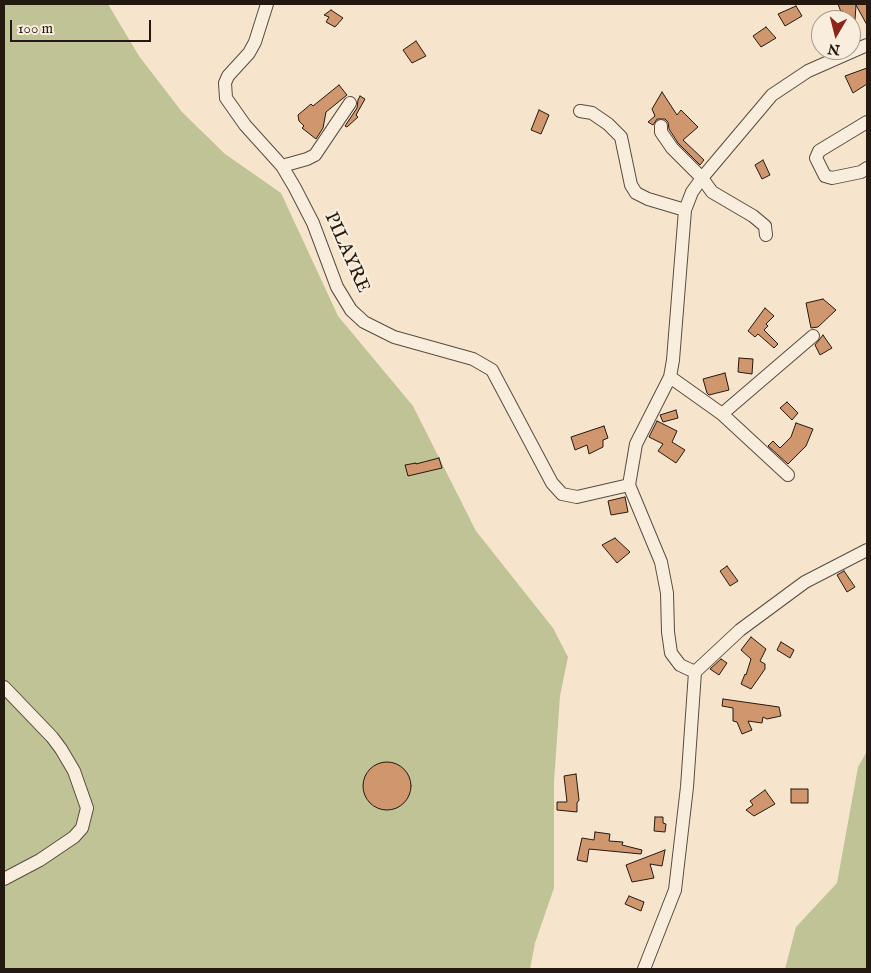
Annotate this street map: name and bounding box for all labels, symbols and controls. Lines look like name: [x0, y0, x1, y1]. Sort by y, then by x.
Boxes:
scale bar: [12, 10, 154, 42]
north arrow: [811, 10, 861, 60]
text: 100 m: [18, 19, 53, 38]
text: N: [827, 39, 841, 59]
street label: PILAYRE: [318, 209, 374, 297]

